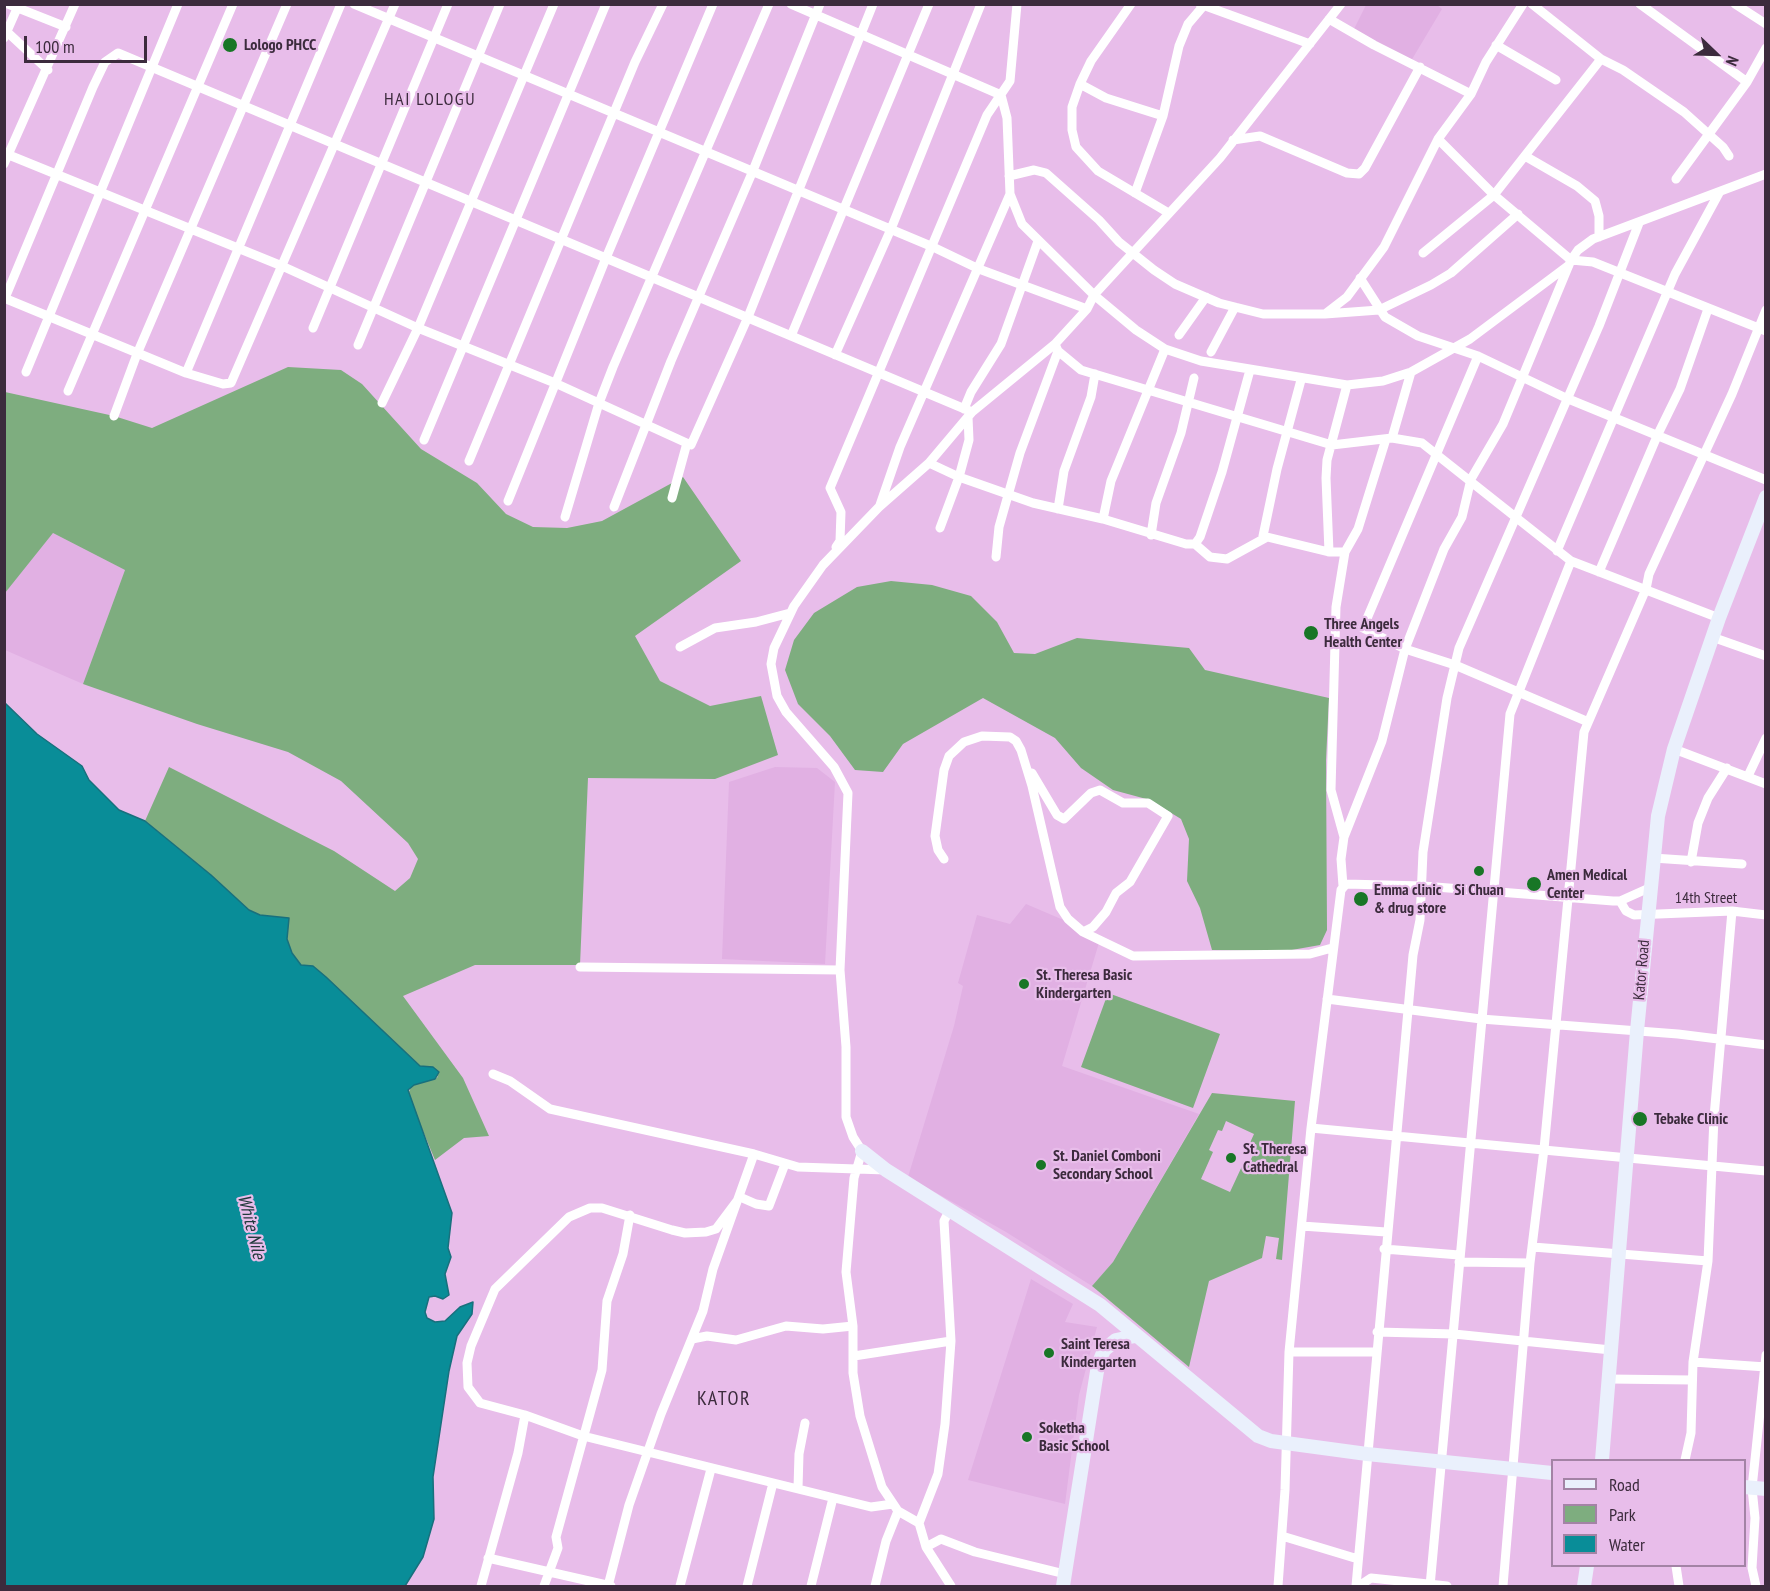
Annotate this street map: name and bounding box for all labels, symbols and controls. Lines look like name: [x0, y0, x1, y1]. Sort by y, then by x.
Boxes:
scale bar: [27, 24, 150, 62]
north arrow: [1686, 24, 1746, 84]
text: 100 m: [35, 35, 75, 58]
place label: Lologo PHCC: [244, 35, 316, 55]
marker: Lologo PHCC: [221, 36, 239, 54]
text: N: [1722, 53, 1743, 69]
district label: HAI LOLOGU: [384, 89, 476, 111]
place label: Three Angels Health Center: [1324, 614, 1402, 652]
marker: Three Angels Health Center: [1302, 624, 1320, 642]
marker: Si Chuan: [1472, 864, 1486, 878]
place label: Amen Medical Center: [1547, 865, 1627, 903]
marker: Amen Medical Center: [1525, 875, 1543, 893]
place label: Emma clinic & drug store: [1374, 880, 1446, 918]
place label: Si Chuan: [1454, 880, 1504, 900]
street label: 14th Street: [1675, 888, 1737, 908]
marker: Emma clinic & drug store: [1352, 890, 1370, 908]
street label: Kator Road: [1630, 939, 1654, 1001]
place label: St. Theresa Basic Kindergarten: [1036, 965, 1132, 1003]
marker: St. Theresa Basic Kindergarten: [1017, 977, 1031, 991]
place label: Tebake Clinic: [1654, 1109, 1728, 1129]
marker: Tebake Clinic: [1631, 1110, 1649, 1128]
place label: St. Theresa Cathedral: [1243, 1139, 1307, 1177]
place label: St. Daniel Comboni Secondary School: [1053, 1146, 1161, 1184]
marker: St. Theresa Cathedral: [1224, 1151, 1238, 1165]
marker: St. Daniel Comboni Secondary School: [1034, 1158, 1048, 1172]
water label: White Nile: [233, 1193, 269, 1261]
place label: Saint Teresa Kindergarten: [1061, 1334, 1136, 1372]
marker: Saint Teresa Kindergarten: [1042, 1346, 1056, 1360]
district label: KATOR: [697, 1387, 751, 1411]
place label: Soketha Basic School: [1039, 1418, 1109, 1456]
marker: Soketha Basic School: [1020, 1430, 1034, 1444]
legend: [1551, 1459, 1746, 1567]
text: Road: [1609, 1473, 1640, 1496]
text: Park: [1609, 1503, 1636, 1526]
text: Water: [1609, 1533, 1645, 1556]

